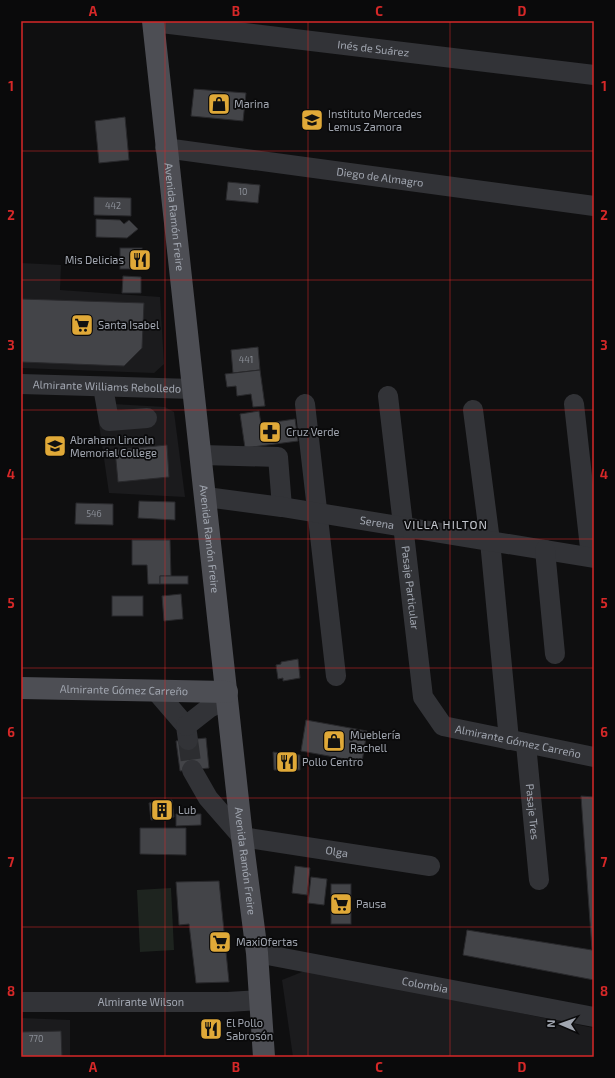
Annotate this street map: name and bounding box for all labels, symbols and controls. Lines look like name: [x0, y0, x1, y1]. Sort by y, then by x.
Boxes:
text: A: [89, 3, 98, 19]
text: B: [232, 3, 240, 19]
text: C: [375, 3, 383, 19]
text: D: [518, 3, 527, 19]
street label: Inés de Suárez: [337, 37, 411, 59]
text: 1: [8, 78, 14, 94]
text: 1: [601, 78, 607, 94]
shop icon: Marina: [206, 91, 232, 117]
place label: Marina: [234, 97, 269, 110]
school or university icon: Instituto Mercedes Lemus Zamora: [299, 107, 325, 133]
place label: Instituto Mercedes Lemus Zamora: [328, 107, 422, 133]
street label: Avenida Ramón Freire: [162, 162, 187, 272]
street label: Diego de Almagro: [336, 164, 424, 189]
house number: 10: [238, 186, 248, 197]
house number: 442: [105, 200, 121, 211]
text: 2: [7, 207, 15, 223]
text: 2: [600, 207, 608, 223]
restaurant icon: Mis Delicias: [127, 247, 153, 273]
place label: Mis Delicias: [65, 253, 124, 266]
supermarket icon: Santa Isabel: [69, 312, 95, 338]
place label: Santa Isabel: [98, 318, 160, 331]
text: 3: [7, 337, 15, 353]
text: 3: [600, 337, 608, 353]
house number: 441: [239, 354, 253, 365]
street label: Almirante Williams Rebolledo: [33, 377, 181, 395]
pharmacy icon: Cruz Verde: [257, 419, 283, 445]
place label: Cruz Verde: [286, 425, 340, 438]
school or university icon: Abraham Lincoln Memorial College: [42, 433, 68, 459]
place label: Abraham Lincoln Memorial College: [70, 433, 157, 459]
text: 4: [7, 466, 15, 482]
text: 4: [600, 466, 608, 482]
street label: Avenida Ramón Freire: [198, 484, 222, 594]
house number: 546: [86, 508, 102, 519]
street label: Serena: [359, 513, 395, 531]
district label: VILLA HILTON: [404, 517, 488, 531]
street label: Pasaje Particular: [399, 545, 422, 631]
text: 5: [7, 595, 15, 611]
text: 5: [600, 595, 608, 611]
street label: Almirante Gómez Carreño: [60, 682, 188, 697]
street label: Almirante Gómez Carreño: [454, 722, 582, 760]
text: 6: [7, 724, 15, 740]
text: 6: [600, 724, 608, 740]
shop icon: Mueblería Rachell: [321, 728, 347, 754]
place label: Mueblería Rachell: [350, 728, 400, 754]
restaurant icon: Pollo Centro: [274, 749, 300, 775]
place label: Pollo Centro: [302, 755, 363, 768]
street label: Pasaje Tres: [524, 783, 542, 841]
building icon: Lub: [149, 797, 175, 823]
place label: Lub: [178, 803, 196, 816]
street label: Avenida Ramón Freire: [233, 806, 259, 916]
street label: Olga: [325, 843, 349, 859]
text: 7: [8, 854, 15, 870]
text: 7: [601, 854, 608, 870]
supermarket icon: Pausa: [328, 891, 354, 917]
place label: Pausa: [356, 897, 386, 910]
supermarket icon: MaxiOfertas: [207, 929, 233, 955]
place label: MaxiOfertas: [236, 935, 298, 948]
street label: Colombia: [401, 974, 449, 995]
text: 8: [7, 983, 15, 999]
text: 8: [600, 983, 608, 999]
street label: Almirante Wilson: [98, 995, 184, 1008]
north arrow: [541, 1004, 581, 1044]
restaurant icon: El Pollo Sabrosón: [198, 1016, 224, 1042]
place label: El Pollo Sabrosón: [226, 1016, 273, 1042]
text: N: [544, 1019, 557, 1028]
house number: 770: [29, 1033, 43, 1044]
text: A: [89, 1059, 98, 1075]
text: B: [232, 1059, 240, 1075]
text: C: [375, 1059, 383, 1075]
text: D: [518, 1059, 527, 1075]

